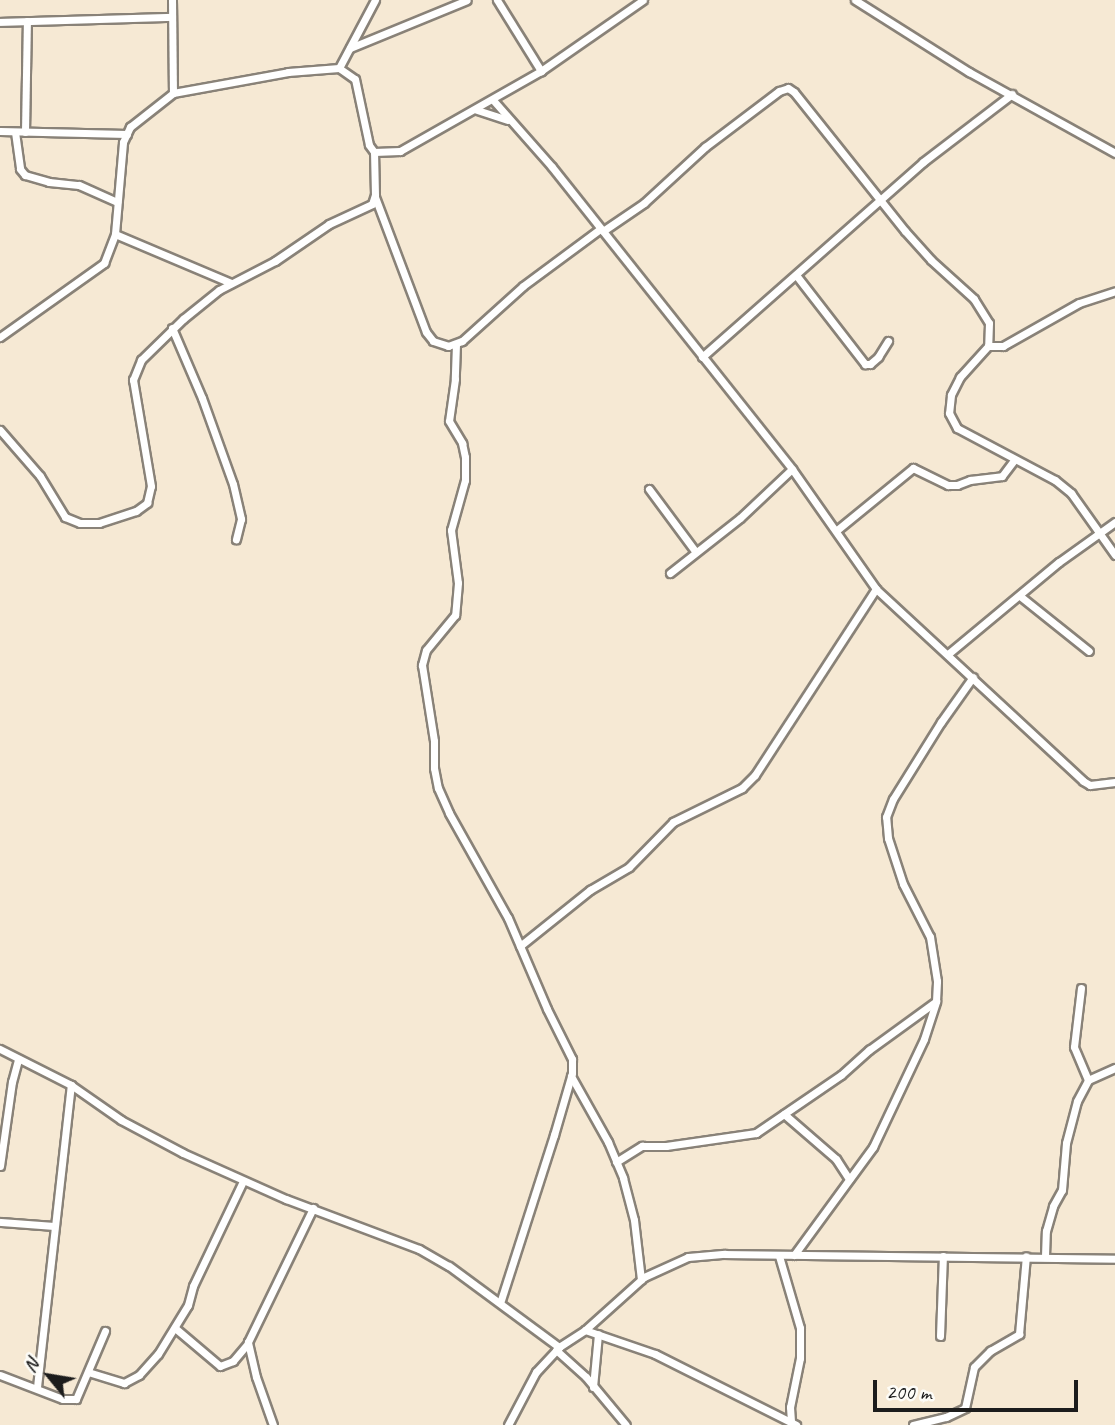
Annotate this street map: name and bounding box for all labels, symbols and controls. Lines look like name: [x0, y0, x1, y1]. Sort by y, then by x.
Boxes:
north arrow: [14, 1341, 84, 1411]
text: N: [17, 1354, 44, 1377]
scale bar: [877, 1366, 1082, 1410]
text: 200 m: [886, 1379, 931, 1405]

